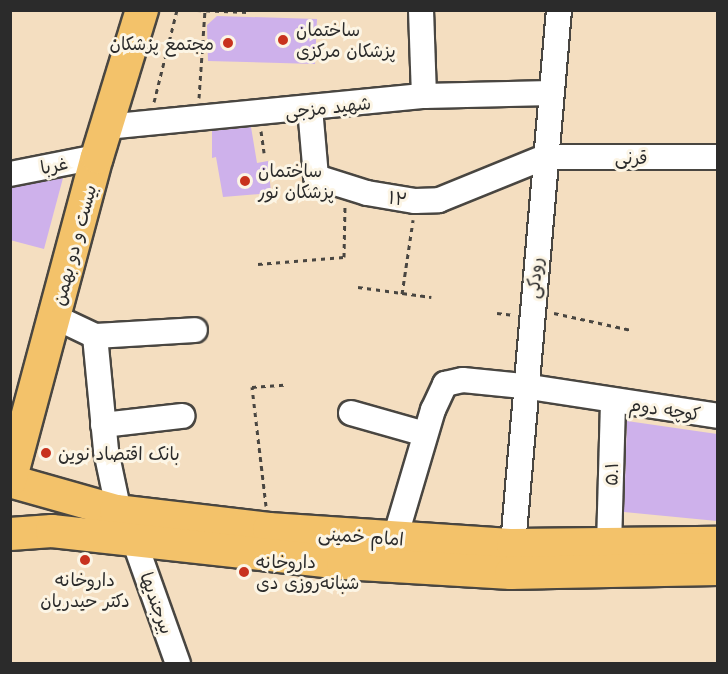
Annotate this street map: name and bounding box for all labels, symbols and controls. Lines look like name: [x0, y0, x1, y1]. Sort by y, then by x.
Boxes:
place label: ساختمان پزشکان مرکزی: [296, 19, 396, 62]
marker: ساختمان پزشکان مرکزی: [274, 31, 292, 49]
place label: مجتمع پزشکان: [109, 32, 214, 54]
marker: مجتمع پزشکان: [219, 34, 237, 52]
street label: شهید مزجی: [284, 92, 372, 122]
street label: قرنی: [615, 146, 647, 168]
street label: غربا: [38, 152, 70, 178]
place label: ساختمان پزشکان نور: [258, 160, 334, 202]
marker: ساختمان پزشکان نور: [236, 172, 254, 190]
street label: بیست و دو بهمن: [48, 182, 100, 308]
street label: ۱۲: [387, 186, 409, 210]
street label: رودکی: [521, 256, 547, 300]
street label: کوچه دوم: [628, 393, 702, 425]
place label: بانک اقتصاد نوین: [58, 442, 180, 464]
marker: بانک اقتصاد نوین: [39, 446, 53, 460]
street label: ۵.۱: [600, 462, 622, 486]
street label: امام خمینی: [317, 522, 405, 550]
place label: داروخانه شبانه‌روزی دی: [256, 551, 359, 594]
marker: داروخانه دکتر حیدریان: [78, 553, 92, 567]
marker: داروخانه شبانه‌روزی دی: [237, 565, 251, 579]
place label: داروخانه دکتر حیدریان: [40, 569, 130, 612]
street label: بیرجندیها: [136, 569, 178, 637]

